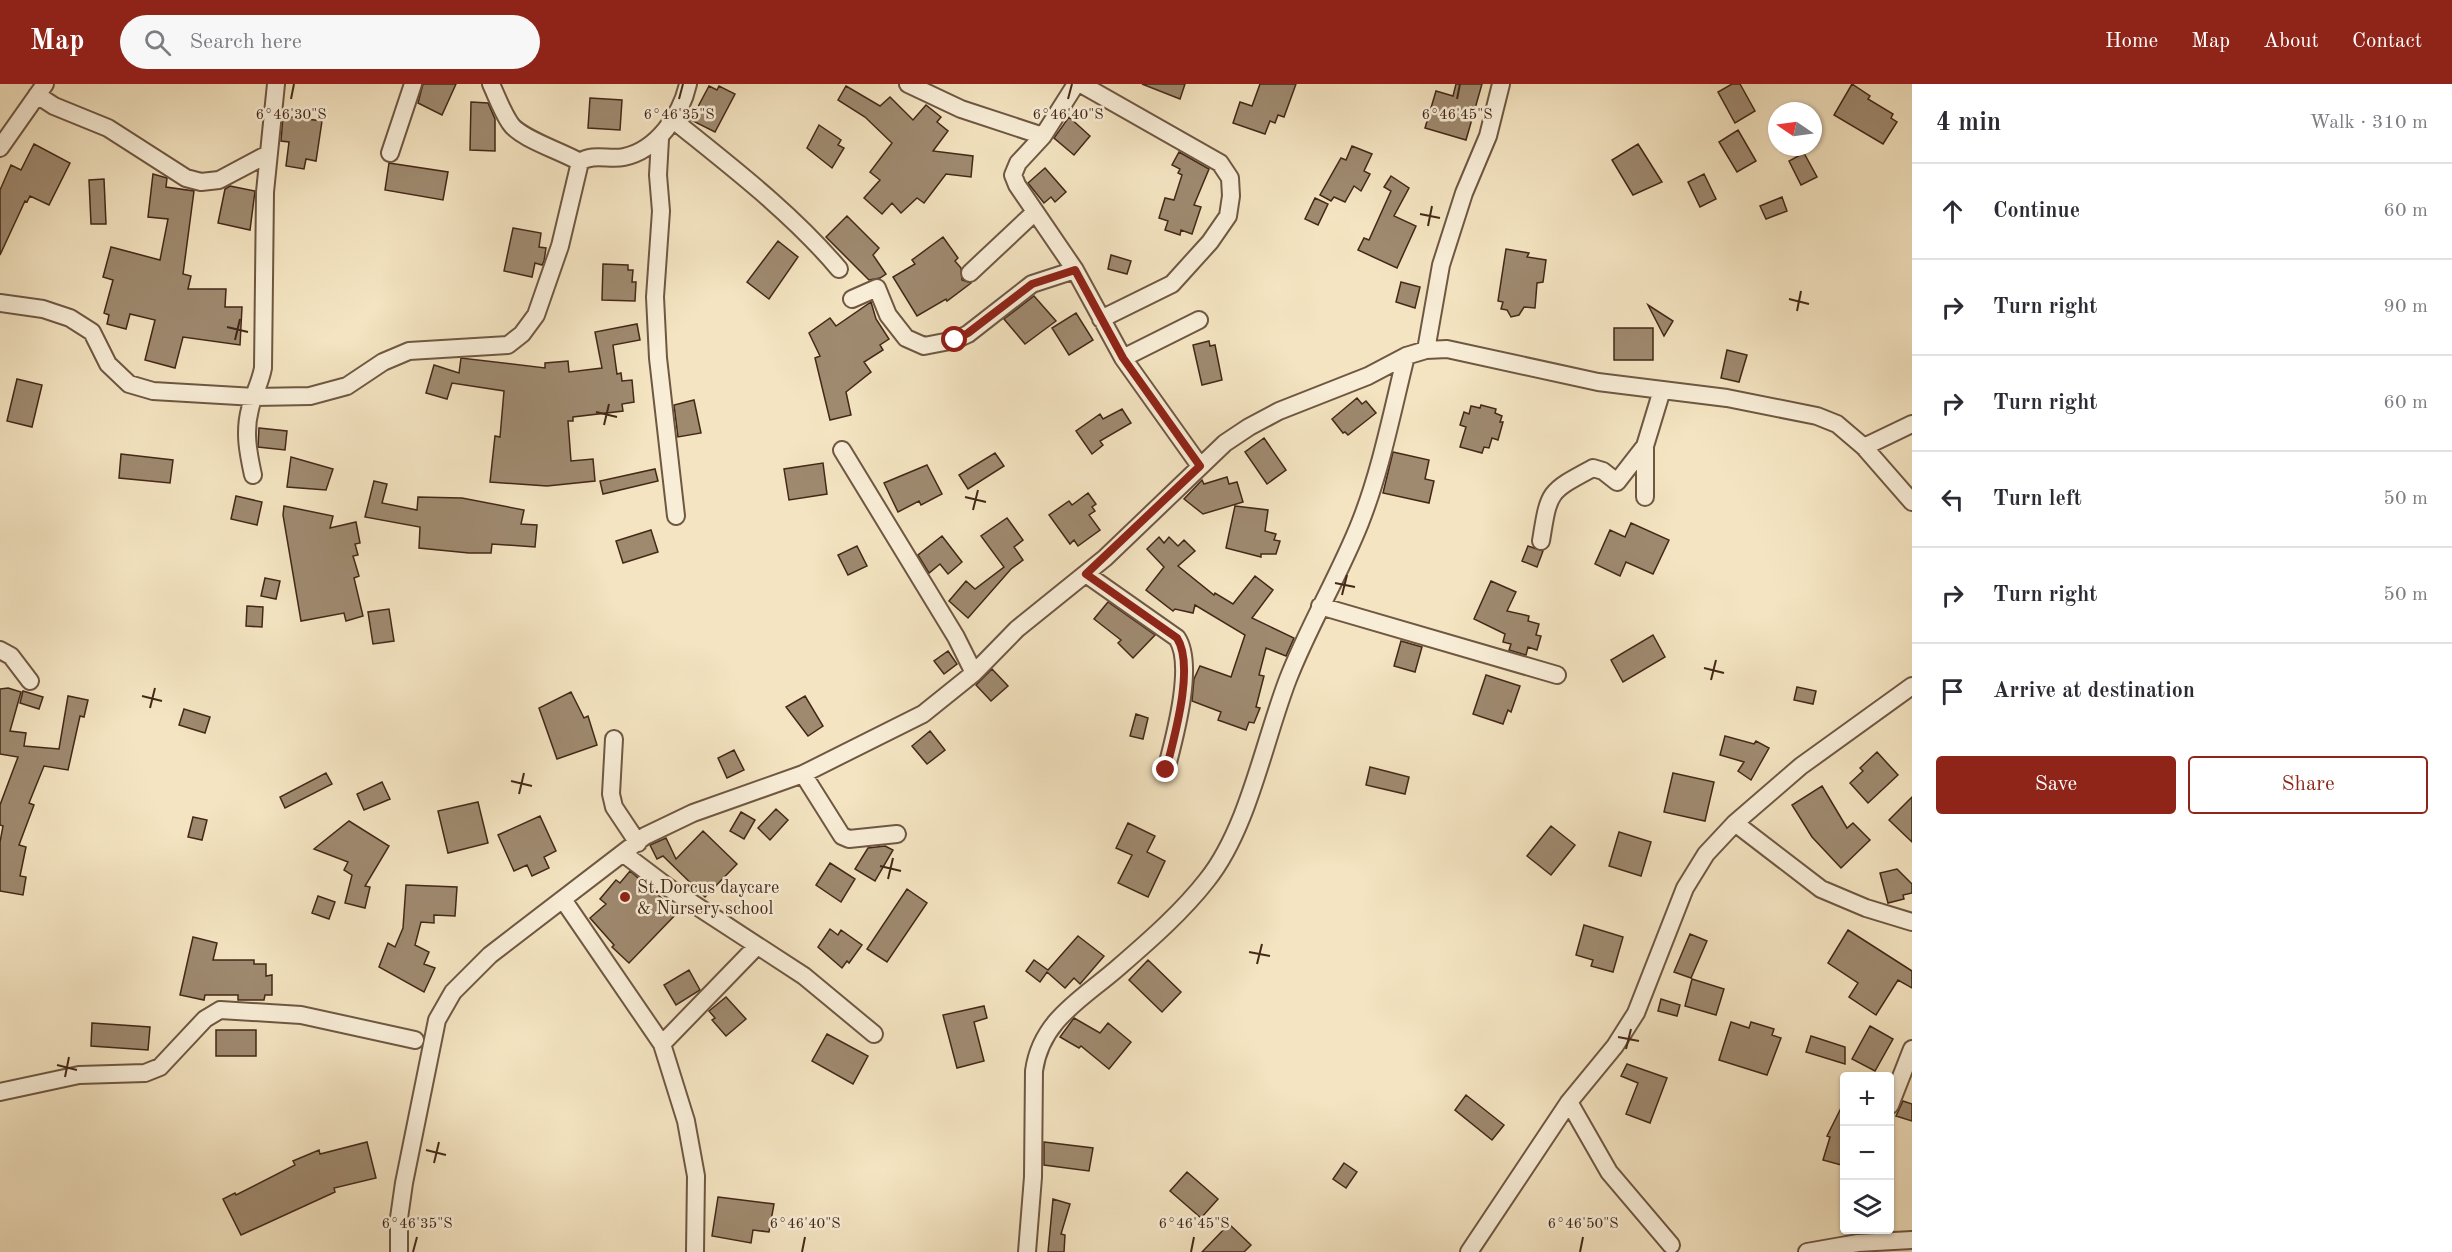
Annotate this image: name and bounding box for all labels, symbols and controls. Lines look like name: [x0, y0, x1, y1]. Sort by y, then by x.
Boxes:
search box: [120, 15, 540, 69]
icon: search: [141, 26, 174, 59]
text: Map: [30, 28, 84, 56]
text: Search here: [189, 31, 302, 53]
text: Home: [2105, 31, 2158, 52]
text: Map: [2191, 31, 2230, 52]
text: About: [2263, 31, 2319, 52]
text: Contact: [2352, 31, 2422, 52]
north arrow: [1768, 102, 1822, 156]
text: 6°46'30"S: [255, 108, 327, 123]
text: 6°46'35"S: [643, 108, 715, 123]
text: 6°46'40"S: [1032, 108, 1104, 123]
text: 6°46'45"S: [1421, 108, 1493, 123]
text: 4 min: [1936, 110, 2001, 136]
text: Walk · 310 m: [2309, 113, 2428, 133]
icon: ahead: [1936, 195, 1969, 228]
text: Continue: [1993, 200, 2080, 222]
text: 60 m: [2383, 201, 2428, 221]
icon: right: [1936, 291, 1969, 324]
text: Turn right: [1993, 296, 2097, 318]
text: 90 m: [2383, 297, 2428, 317]
route start: [941, 326, 967, 352]
icon: right: [1936, 387, 1969, 420]
text: Turn right: [1993, 392, 2097, 414]
text: 60 m: [2383, 393, 2428, 413]
icon: left: [1936, 483, 1969, 516]
text: Turn left: [1993, 488, 2082, 510]
text: 50 m: [2383, 489, 2428, 509]
icon: right: [1936, 579, 1969, 612]
text: Turn right: [1993, 584, 2097, 606]
text: 50 m: [2383, 585, 2428, 605]
icon: arrive: [1936, 675, 1969, 708]
text: Arrive at destination: [1993, 680, 2195, 702]
route end: [1152, 756, 1178, 782]
button: Save: [1936, 756, 2176, 814]
button: Share: [2188, 756, 2428, 814]
place label: St.Dorcus daycare & Nursery school: [637, 879, 779, 918]
marker: St.Dorcus daycare & Nursery school: [618, 890, 632, 904]
map controls: [1840, 1072, 1894, 1234]
button: +: [1840, 1072, 1894, 1126]
button: −: [1840, 1126, 1894, 1180]
button: layers: [1840, 1180, 1894, 1234]
text: 6°46'35"S: [381, 1217, 453, 1232]
text: 6°46'40"S: [769, 1217, 841, 1232]
text: 6°46'45"S: [1158, 1217, 1230, 1232]
text: 6°46'50"S: [1547, 1217, 1619, 1232]

